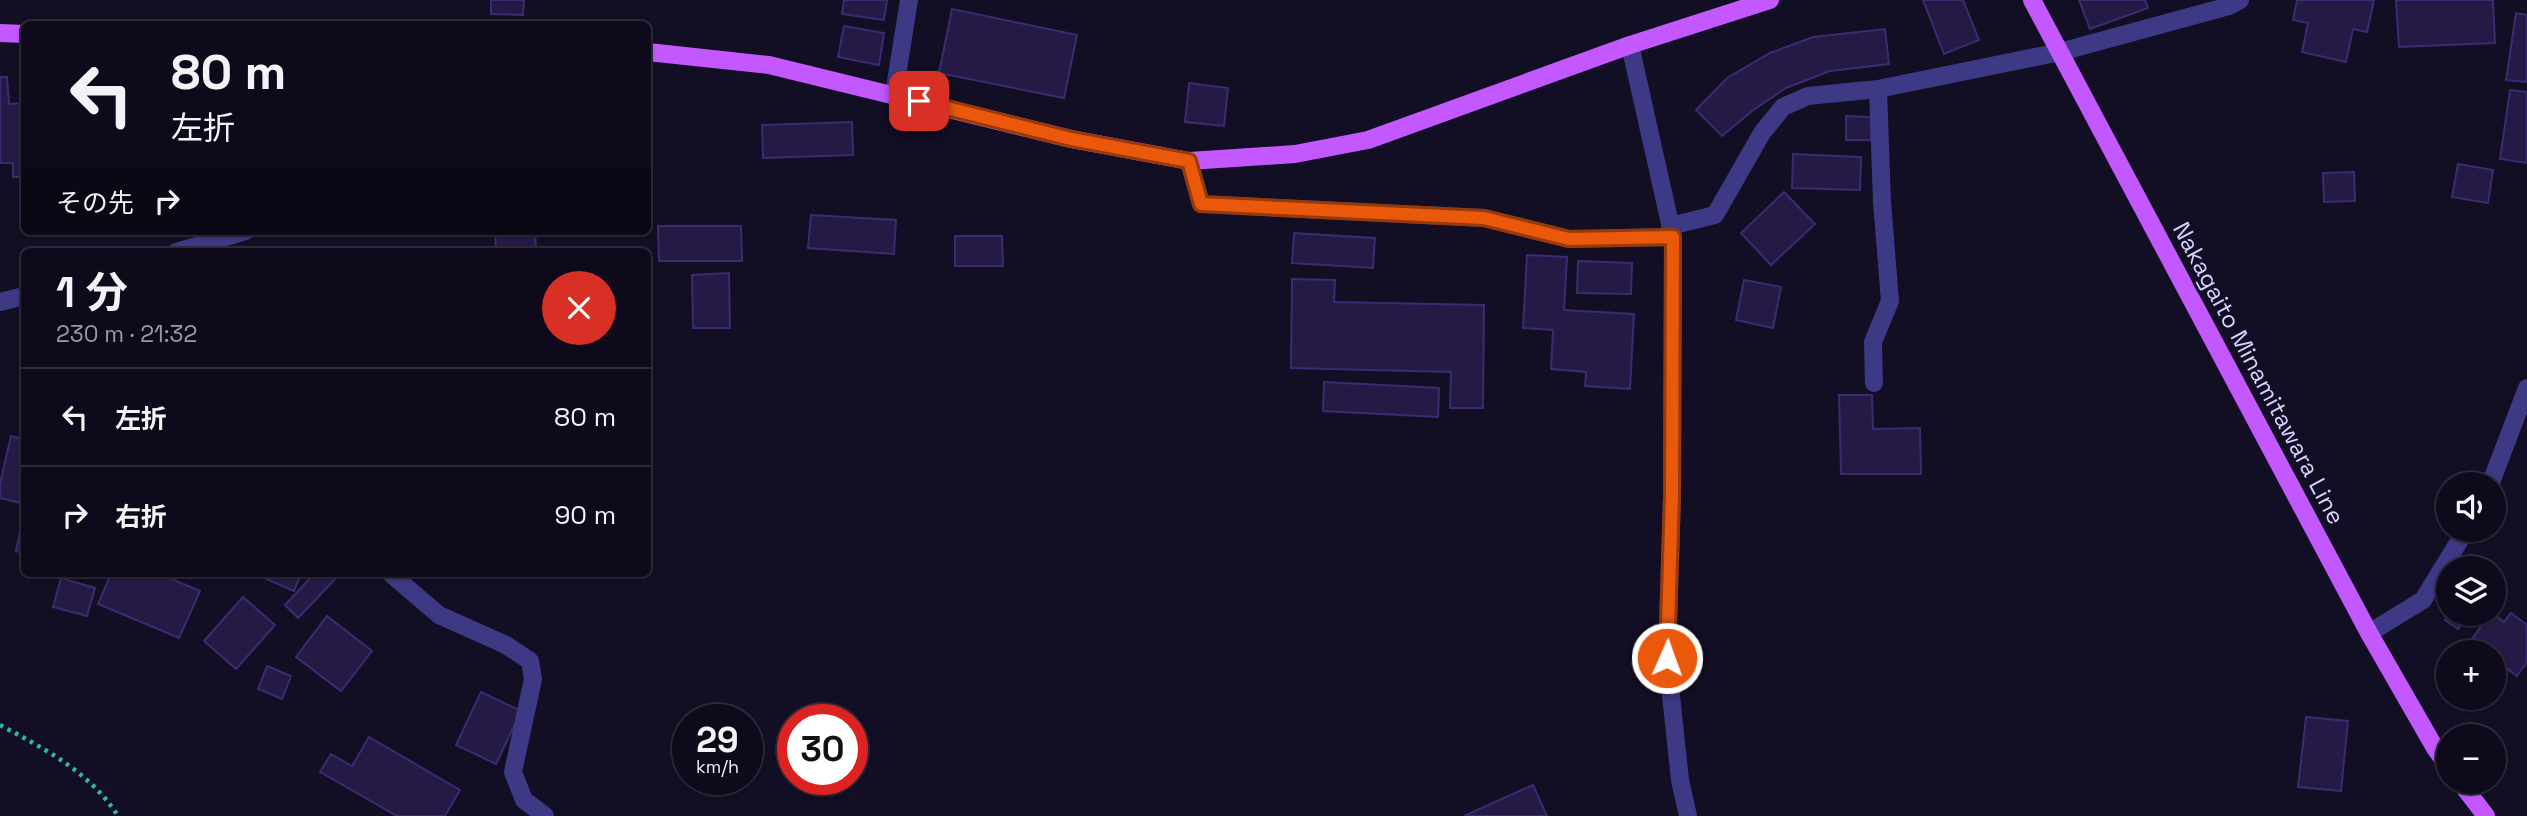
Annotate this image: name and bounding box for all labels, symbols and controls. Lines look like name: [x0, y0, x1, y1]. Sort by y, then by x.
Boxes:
text: 80 m: [171, 41, 286, 103]
icon: left: [56, 49, 147, 140]
pin: [889, 71, 949, 131]
icon: arrive: [900, 82, 938, 120]
text: 左折: [171, 108, 235, 148]
icon: right: [148, 182, 186, 220]
text: その先: [56, 186, 134, 220]
street label: Nakagaito Minamitawara Line: [2166, 216, 2352, 530]
text: 1 分: [56, 266, 128, 319]
button: close: [542, 271, 616, 345]
text: 230 m · 21:32: [56, 319, 197, 349]
icon: left: [56, 398, 94, 436]
text: 80 m: [554, 400, 616, 434]
text: 左折: [115, 402, 167, 436]
map controls: [2436, 472, 2506, 794]
button: sound: [2436, 472, 2506, 542]
icon: right: [56, 496, 94, 534]
text: 90 m: [554, 498, 616, 532]
text: 右折: [115, 500, 167, 534]
button: layers: [2436, 556, 2506, 626]
position arrow: [1630, 621, 1704, 695]
button: +: [2436, 640, 2506, 710]
speed limit sign: 30: [777, 704, 868, 795]
text: 29: [696, 718, 739, 762]
button: −: [2436, 724, 2506, 794]
text: km/h: [696, 755, 739, 778]

